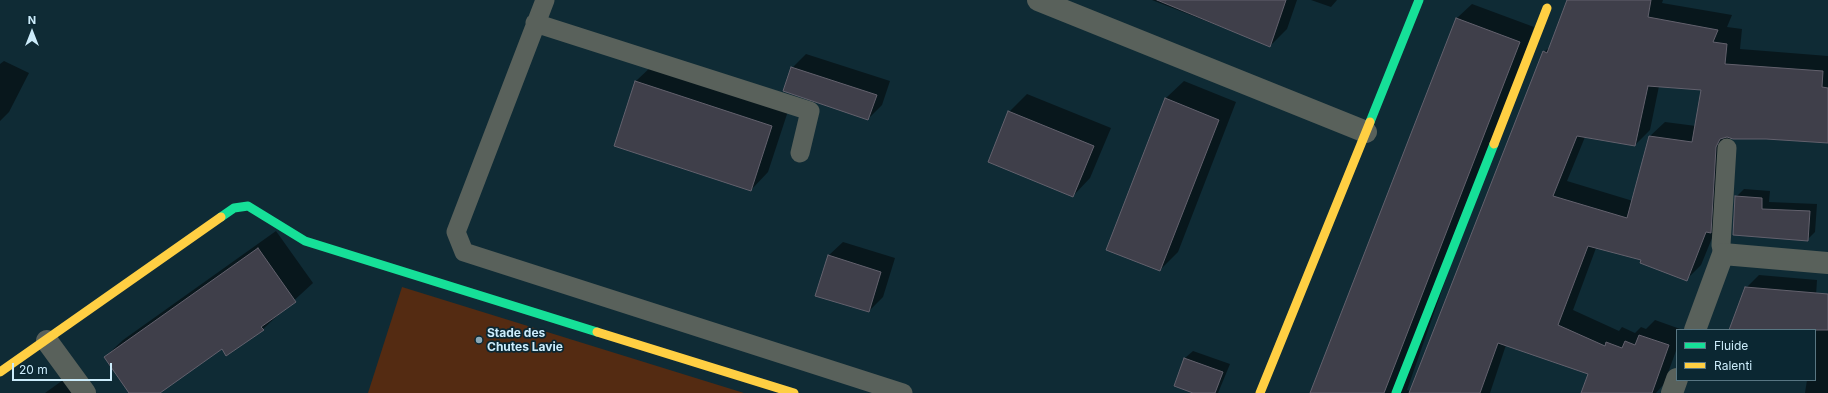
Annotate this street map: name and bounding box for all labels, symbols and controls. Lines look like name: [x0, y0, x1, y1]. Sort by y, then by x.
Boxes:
north arrow: [12, 12, 52, 52]
text: N: [28, 13, 36, 27]
place label: Stade des Chutes Lavie: [487, 326, 563, 354]
legend: [1676, 329, 1816, 381]
marker: Stade des Chutes Lavie: [474, 335, 484, 345]
text: Fluide: [1714, 338, 1748, 353]
scale bar: [14, 355, 114, 381]
text: Ralenti: [1714, 358, 1752, 373]
text: 20 m: [19, 362, 48, 377]

